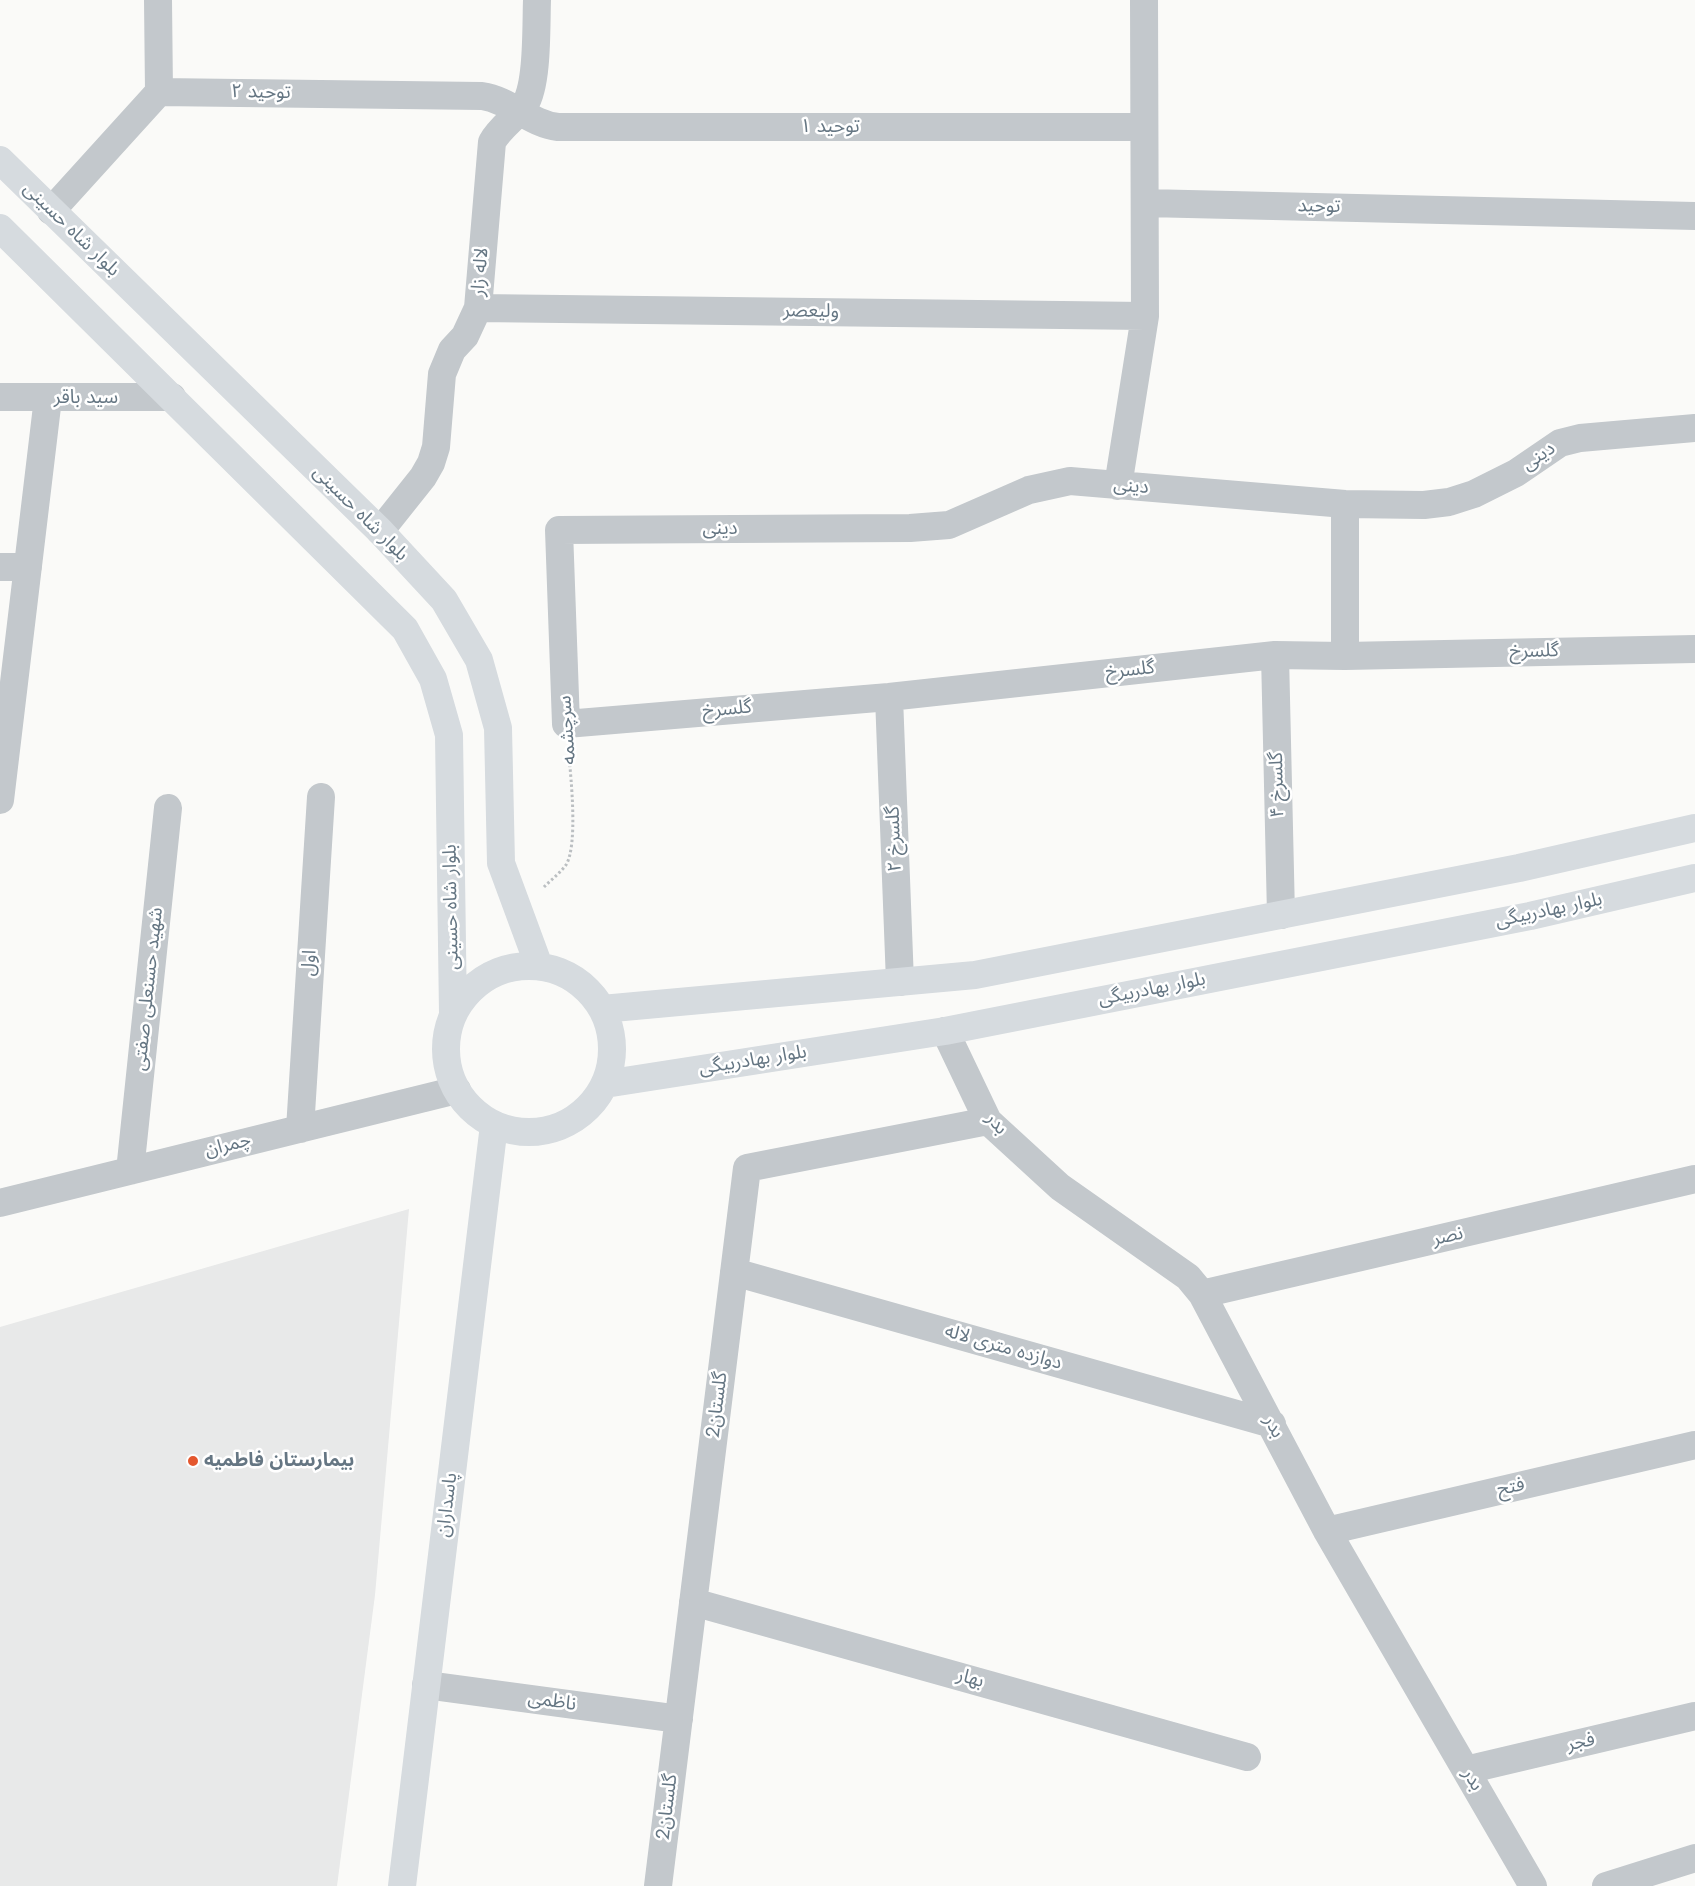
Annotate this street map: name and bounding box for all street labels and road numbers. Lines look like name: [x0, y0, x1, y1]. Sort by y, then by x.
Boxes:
street label: توحید ۲: [231, 81, 291, 105]
street label: توحید ۱: [800, 116, 860, 138]
street label: بلوار شاه حسینی: [18, 178, 124, 282]
street label: توحید: [1297, 195, 1341, 219]
street label: لاله زار: [468, 247, 494, 297]
street label: ولیعصر: [783, 300, 839, 324]
street label: سید باقر: [54, 387, 118, 409]
street label: دینی: [1518, 438, 1560, 476]
street label: بلوار شاه حسینی: [307, 461, 413, 567]
street label: دینی: [1112, 474, 1150, 500]
street label: دینی: [702, 518, 738, 540]
street label: گلسرخ: [1509, 640, 1559, 664]
street label: گلسرخ: [1104, 657, 1156, 685]
street label: سرچشمه: [554, 695, 582, 765]
street label: گلسرخ: [701, 696, 753, 724]
street label: گلسرخ ۴: [1266, 752, 1290, 818]
street label: گلسرخ ۲: [882, 806, 908, 872]
street label: بلوار شاه حسینی: [440, 844, 464, 970]
street label: بلوار بهادربیگی: [1494, 889, 1604, 933]
street label: شهید حسنعلی صفتی: [129, 906, 169, 1072]
street label: اول: [298, 949, 322, 977]
street label: بلوار بهادربیگی: [1097, 968, 1207, 1012]
street label: بلوار بهادربیگی: [698, 1041, 808, 1081]
street label: بدر: [980, 1108, 1012, 1140]
street label: چمران: [203, 1129, 253, 1163]
street label: نصر: [1430, 1222, 1466, 1252]
street label: دوازده متری لاله: [942, 1320, 1064, 1376]
street label: گلستان2: [703, 1371, 733, 1439]
street label: بدر: [1258, 1412, 1288, 1442]
street label: پاسداران: [433, 1471, 463, 1539]
street label: فتح: [1495, 1474, 1527, 1502]
street label: بهار: [954, 1664, 986, 1694]
street label: ناظمی: [526, 1687, 578, 1717]
street label: فجر: [1565, 1729, 1597, 1757]
street label: بدر: [1457, 1765, 1487, 1795]
street label: گلستان2: [653, 1773, 683, 1841]

